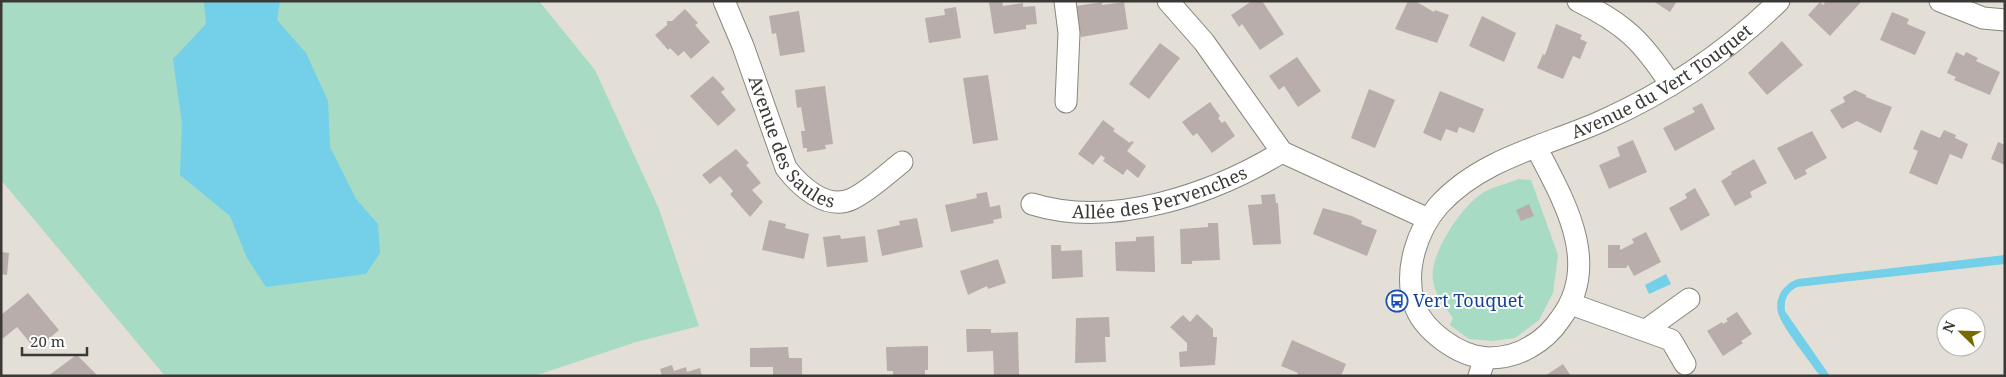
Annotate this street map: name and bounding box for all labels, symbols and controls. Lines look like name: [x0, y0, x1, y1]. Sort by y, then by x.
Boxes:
street label: Avenue du Vert Touquet: [1568, 18, 1757, 143]
street label: Avenue des Saules: [743, 72, 837, 213]
street label: Allée des Pervenches: [1072, 160, 1251, 223]
place label: Vert Touquet: [1413, 288, 1524, 312]
bus stop icon: Vert Touquet: [1385, 289, 1409, 313]
north arrow: [1936, 307, 1986, 357]
text: N: [1938, 318, 1959, 336]
scale bar: [22, 324, 88, 356]
text: 20 m: [30, 331, 65, 351]

